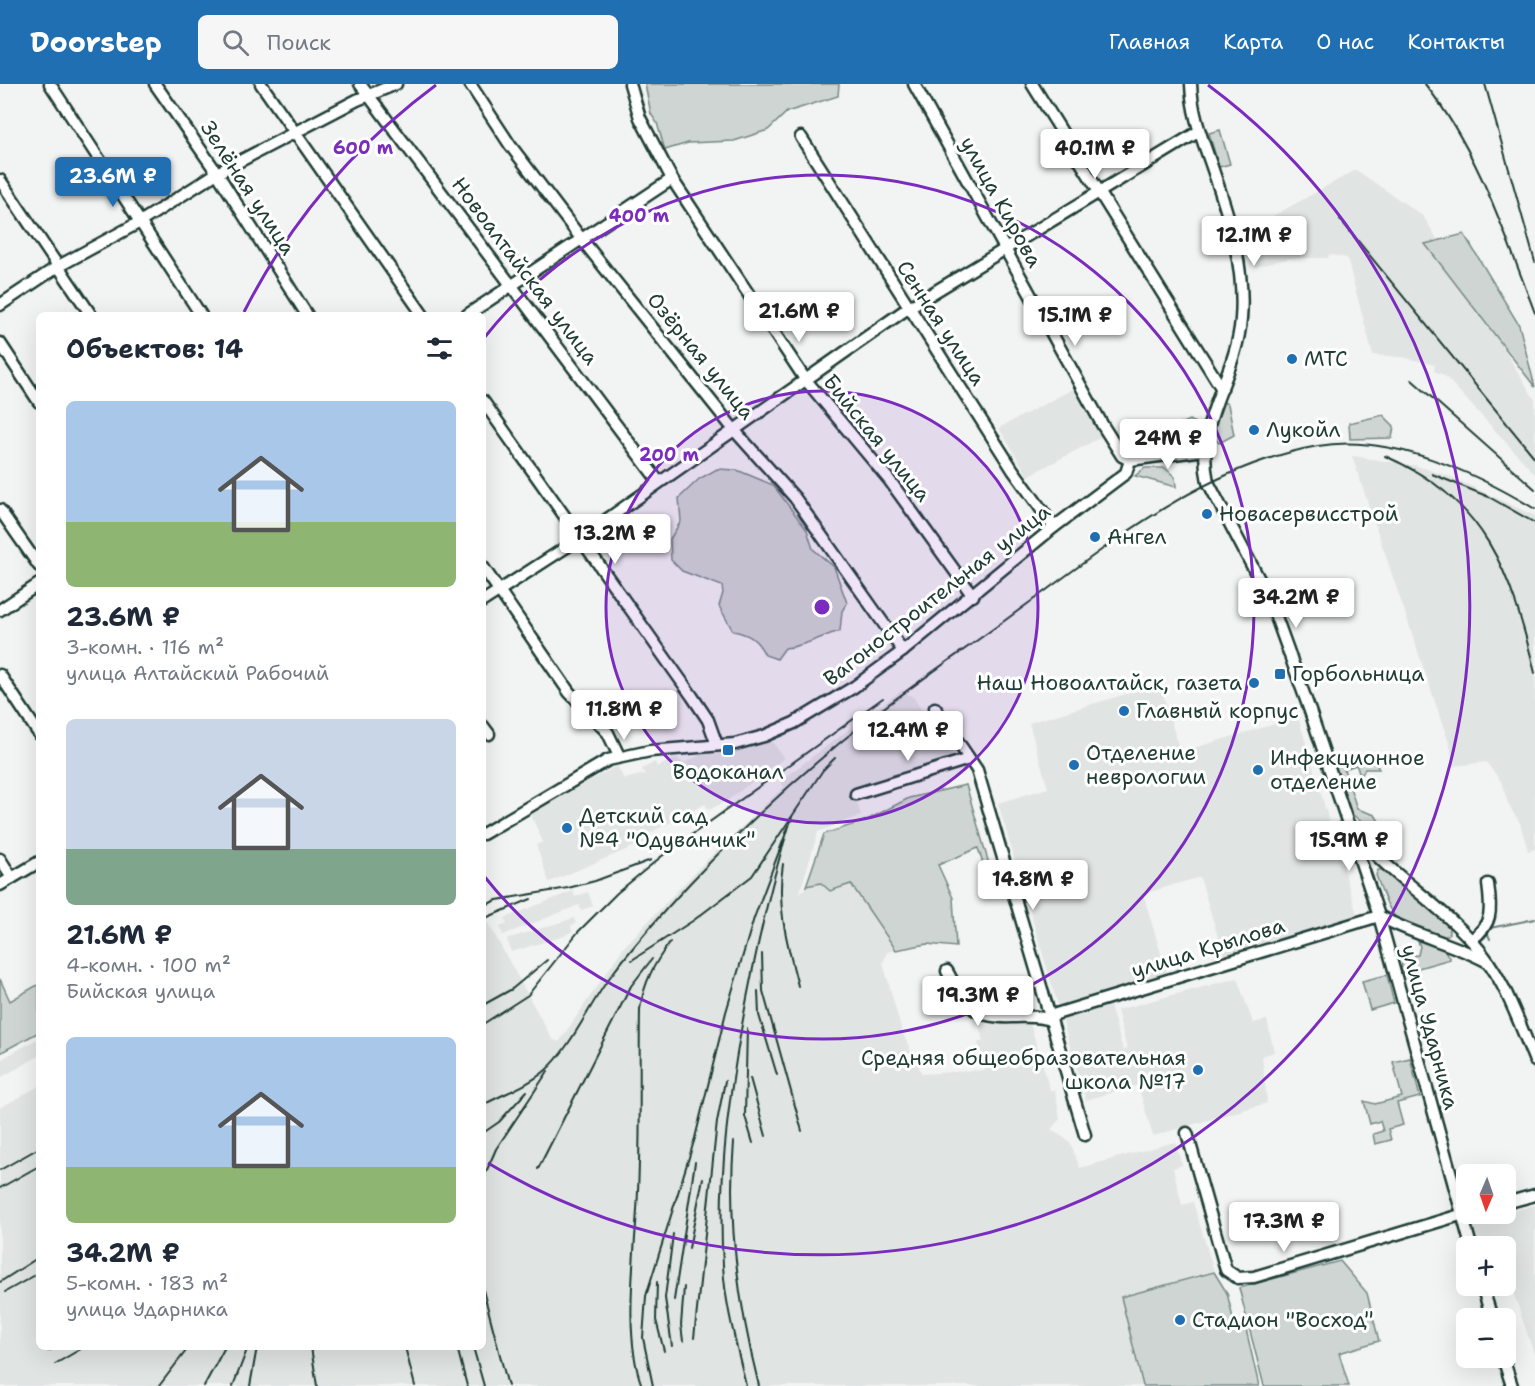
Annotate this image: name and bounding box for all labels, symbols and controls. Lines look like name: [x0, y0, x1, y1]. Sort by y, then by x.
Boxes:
search box: [198, 15, 618, 69]
text: Doorstep: [30, 23, 162, 61]
icon: search: [219, 26, 252, 59]
text: Поиск: [267, 28, 331, 57]
text: Главная: [1109, 28, 1190, 56]
text: Карта: [1223, 28, 1283, 56]
text: О нас: [1316, 28, 1374, 56]
text: Контакты: [1407, 28, 1505, 56]
street label: Зелёная улица: [194, 115, 302, 261]
pin: 40.1M ₽: [1040, 129, 1150, 180]
street label: улица Кирова: [953, 131, 1049, 273]
text: 40.1M ₽: [1054, 135, 1136, 161]
text: 600 m: [333, 136, 394, 160]
pin: 23.6M ₽: [58, 157, 168, 208]
text: 23.6M ₽: [69, 163, 157, 189]
street label: Новоалтайская улица: [445, 171, 605, 371]
text: 400 m: [609, 204, 670, 228]
pin: 12.1M ₽: [1199, 216, 1309, 267]
text: 12.1M ₽: [1216, 222, 1292, 248]
street label: Сенная улица: [890, 255, 992, 391]
street label: Озёрная улица: [641, 286, 761, 426]
pin: 21.6M ₽: [744, 292, 854, 343]
pin: 15.1M ₽: [1020, 296, 1130, 347]
text: 21.6M ₽: [758, 298, 840, 324]
text: 15.1M ₽: [1037, 302, 1113, 328]
text: Объектов: 14: [66, 331, 243, 366]
icon: filters: [423, 332, 456, 365]
place label: МТС: [1304, 345, 1348, 373]
marker: МТС: [1285, 352, 1299, 366]
street label: Бийская улица: [817, 368, 937, 508]
place label: Лукойл: [1266, 416, 1341, 444]
pin: 24M ₽: [1126, 419, 1210, 470]
marker: Лукойл: [1247, 423, 1261, 437]
text: 24M ₽: [1134, 425, 1202, 451]
icon: home: [207, 440, 315, 548]
text: 200 m: [639, 443, 700, 467]
street label: Вагоностроительная улица: [818, 498, 1056, 692]
place label: Новасервисстрой: [1219, 500, 1399, 528]
marker: Новасервисстрой: [1200, 507, 1214, 521]
pin: 13.2M ₽: [560, 514, 670, 565]
text: 13.2M ₽: [574, 520, 656, 546]
place label: Ангел: [1107, 523, 1167, 551]
marker: Ангел: [1088, 530, 1102, 544]
pin: 34.2M ₽: [1241, 578, 1351, 629]
text: 34.2M ₽: [1252, 584, 1340, 610]
centre of rings: [812, 597, 832, 617]
text: 23.6M ₽: [66, 599, 180, 634]
text: 3-комн. · 116 m²: [66, 634, 224, 660]
text: улица Алтайский Рабочий: [66, 660, 329, 686]
place label: Горбольница: [1292, 660, 1424, 688]
marker: Горбольница: [1273, 667, 1287, 681]
place label: Наш Новоалтайск, газета: [977, 669, 1242, 697]
marker: Наш Новоалтайск, газета: [1247, 676, 1261, 690]
pin: 11.8M ₽: [569, 690, 679, 741]
text: 11.8M ₽: [585, 696, 663, 722]
place label: Главный корпус: [1136, 697, 1299, 725]
marker: Главный корпус: [1117, 704, 1131, 718]
pin: 12.4M ₽: [853, 711, 963, 762]
text: 12.4M ₽: [867, 717, 949, 743]
place label: Отделение неврологии: [1086, 739, 1206, 791]
marker: Водоканал: [721, 743, 735, 757]
place label: Инфекционное отделение: [1270, 744, 1425, 796]
icon: home: [207, 758, 315, 866]
place label: Водоканал: [673, 758, 784, 786]
marker: Отделение неврологии: [1067, 758, 1081, 772]
marker: Инфекционное отделение: [1251, 763, 1265, 777]
place label: Детский сад №4 "Одуванчик": [579, 802, 756, 854]
marker: Детский сад №4 "Одуванчик": [560, 821, 574, 835]
pin: 15.9M ₽: [1294, 821, 1404, 872]
text: 15.9M ₽: [1309, 827, 1389, 853]
pin: 14.8M ₽: [978, 860, 1088, 911]
text: 14.8M ₽: [992, 866, 1074, 892]
street label: улица Крылова: [1128, 911, 1288, 985]
text: 21.6M ₽: [66, 917, 173, 952]
street label: улица Ударника: [1394, 941, 1466, 1113]
text: 4-комн. · 100 m²: [66, 952, 231, 978]
pin: 19.3M ₽: [923, 976, 1033, 1027]
text: Бийская улица: [66, 978, 215, 1004]
text: 19.3M ₽: [936, 982, 1020, 1008]
place label: Средняя общеобразовательная школа №17: [861, 1044, 1186, 1096]
marker: Средняя общеобразовательная школа №17: [1191, 1063, 1205, 1077]
icon: home: [207, 1076, 315, 1184]
north arrow: [1456, 1164, 1516, 1224]
map controls: [1456, 1164, 1516, 1368]
pin: 17.3M ₽: [1229, 1202, 1339, 1253]
text: 17.3M ₽: [1243, 1208, 1325, 1234]
text: 34.2M ₽: [66, 1235, 180, 1270]
button: +: [1456, 1236, 1516, 1296]
text: 5-комн. · 183 m²: [66, 1270, 228, 1296]
text: улица Ударника: [66, 1296, 228, 1322]
place label: Стадион "Восход": [1192, 1306, 1374, 1334]
button: −: [1456, 1308, 1516, 1368]
marker: Стадион "Восход": [1173, 1313, 1187, 1327]

